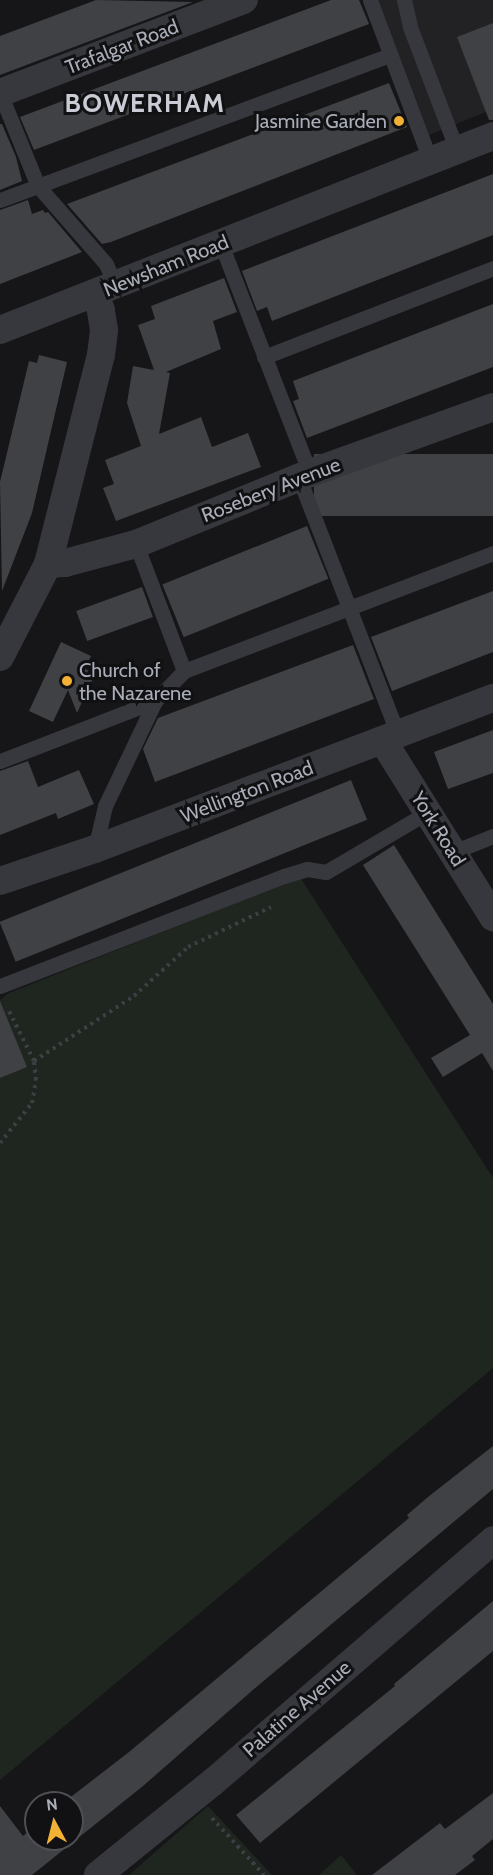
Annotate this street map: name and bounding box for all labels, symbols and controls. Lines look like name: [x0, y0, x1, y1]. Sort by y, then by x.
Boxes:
street label: Trafalgar Road: [62, 14, 182, 80]
district label: BOWERHAM: [65, 88, 225, 120]
place label: Jasmine Garden: [255, 109, 387, 133]
marker: Jasmine Garden: [392, 114, 406, 128]
street label: Newsham Road: [100, 230, 232, 302]
street label: Rosebery Avenue: [198, 452, 344, 528]
place label: Church of the Nazarene: [79, 658, 192, 705]
marker: Church of the Nazarene: [60, 674, 74, 688]
street label: Wellington Road: [177, 756, 317, 828]
street label: York Road: [406, 787, 470, 871]
street label: Palatine Avenue: [238, 1656, 356, 1762]
north arrow: [24, 1791, 84, 1851]
text: N: [45, 1795, 59, 1815]

